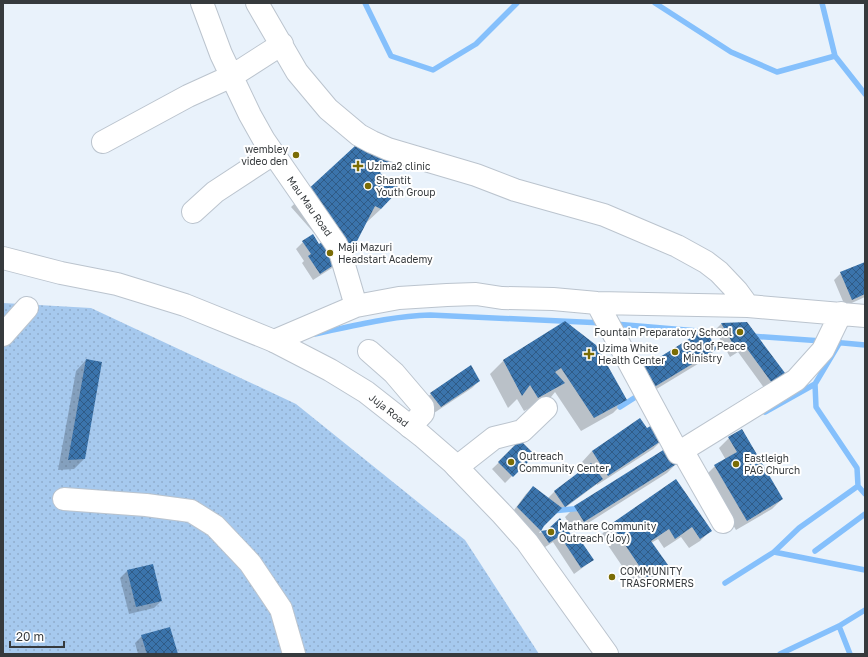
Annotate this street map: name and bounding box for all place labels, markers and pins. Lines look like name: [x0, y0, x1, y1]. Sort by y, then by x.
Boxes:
place label: wembley video den: [241, 143, 288, 167]
marker: wembley video den: [291, 150, 301, 160]
marker: Uzima2 clinic: [352, 160, 364, 172]
place label: Uzima2 clinic: [367, 160, 431, 172]
place label: Shantit Youth Group: [376, 174, 435, 198]
marker: Shantit Youth Group: [363, 181, 373, 191]
place label: Maji Mazuri Headstart Academy: [338, 241, 433, 265]
marker: Maji Mazuri Headstart Academy: [325, 248, 335, 258]
place label: Fountain Preparatory School: [594, 326, 732, 338]
marker: Fountain Preparatory School: [735, 327, 745, 337]
place label: God of Peace Ministry: [683, 340, 746, 364]
place label: Uzima White Health Center: [598, 342, 665, 366]
marker: God of Peace Ministry: [670, 347, 680, 357]
marker: Uzima White Health Center: [583, 348, 595, 360]
place label: Outreach Community Center: [519, 450, 609, 474]
place label: Eastleigh PAG Church: [744, 452, 800, 476]
marker: Outreach Community Center: [506, 457, 516, 467]
marker: Eastleigh PAG Church: [731, 459, 741, 469]
place label: Mathare Community Outreach (Joy): [559, 520, 657, 544]
marker: Mathare Community Outreach (Joy): [546, 527, 556, 537]
place label: COMMUNITY TRASFORMERS: [620, 565, 694, 589]
marker: COMMUNITY TRASFORMERS: [607, 572, 617, 582]

